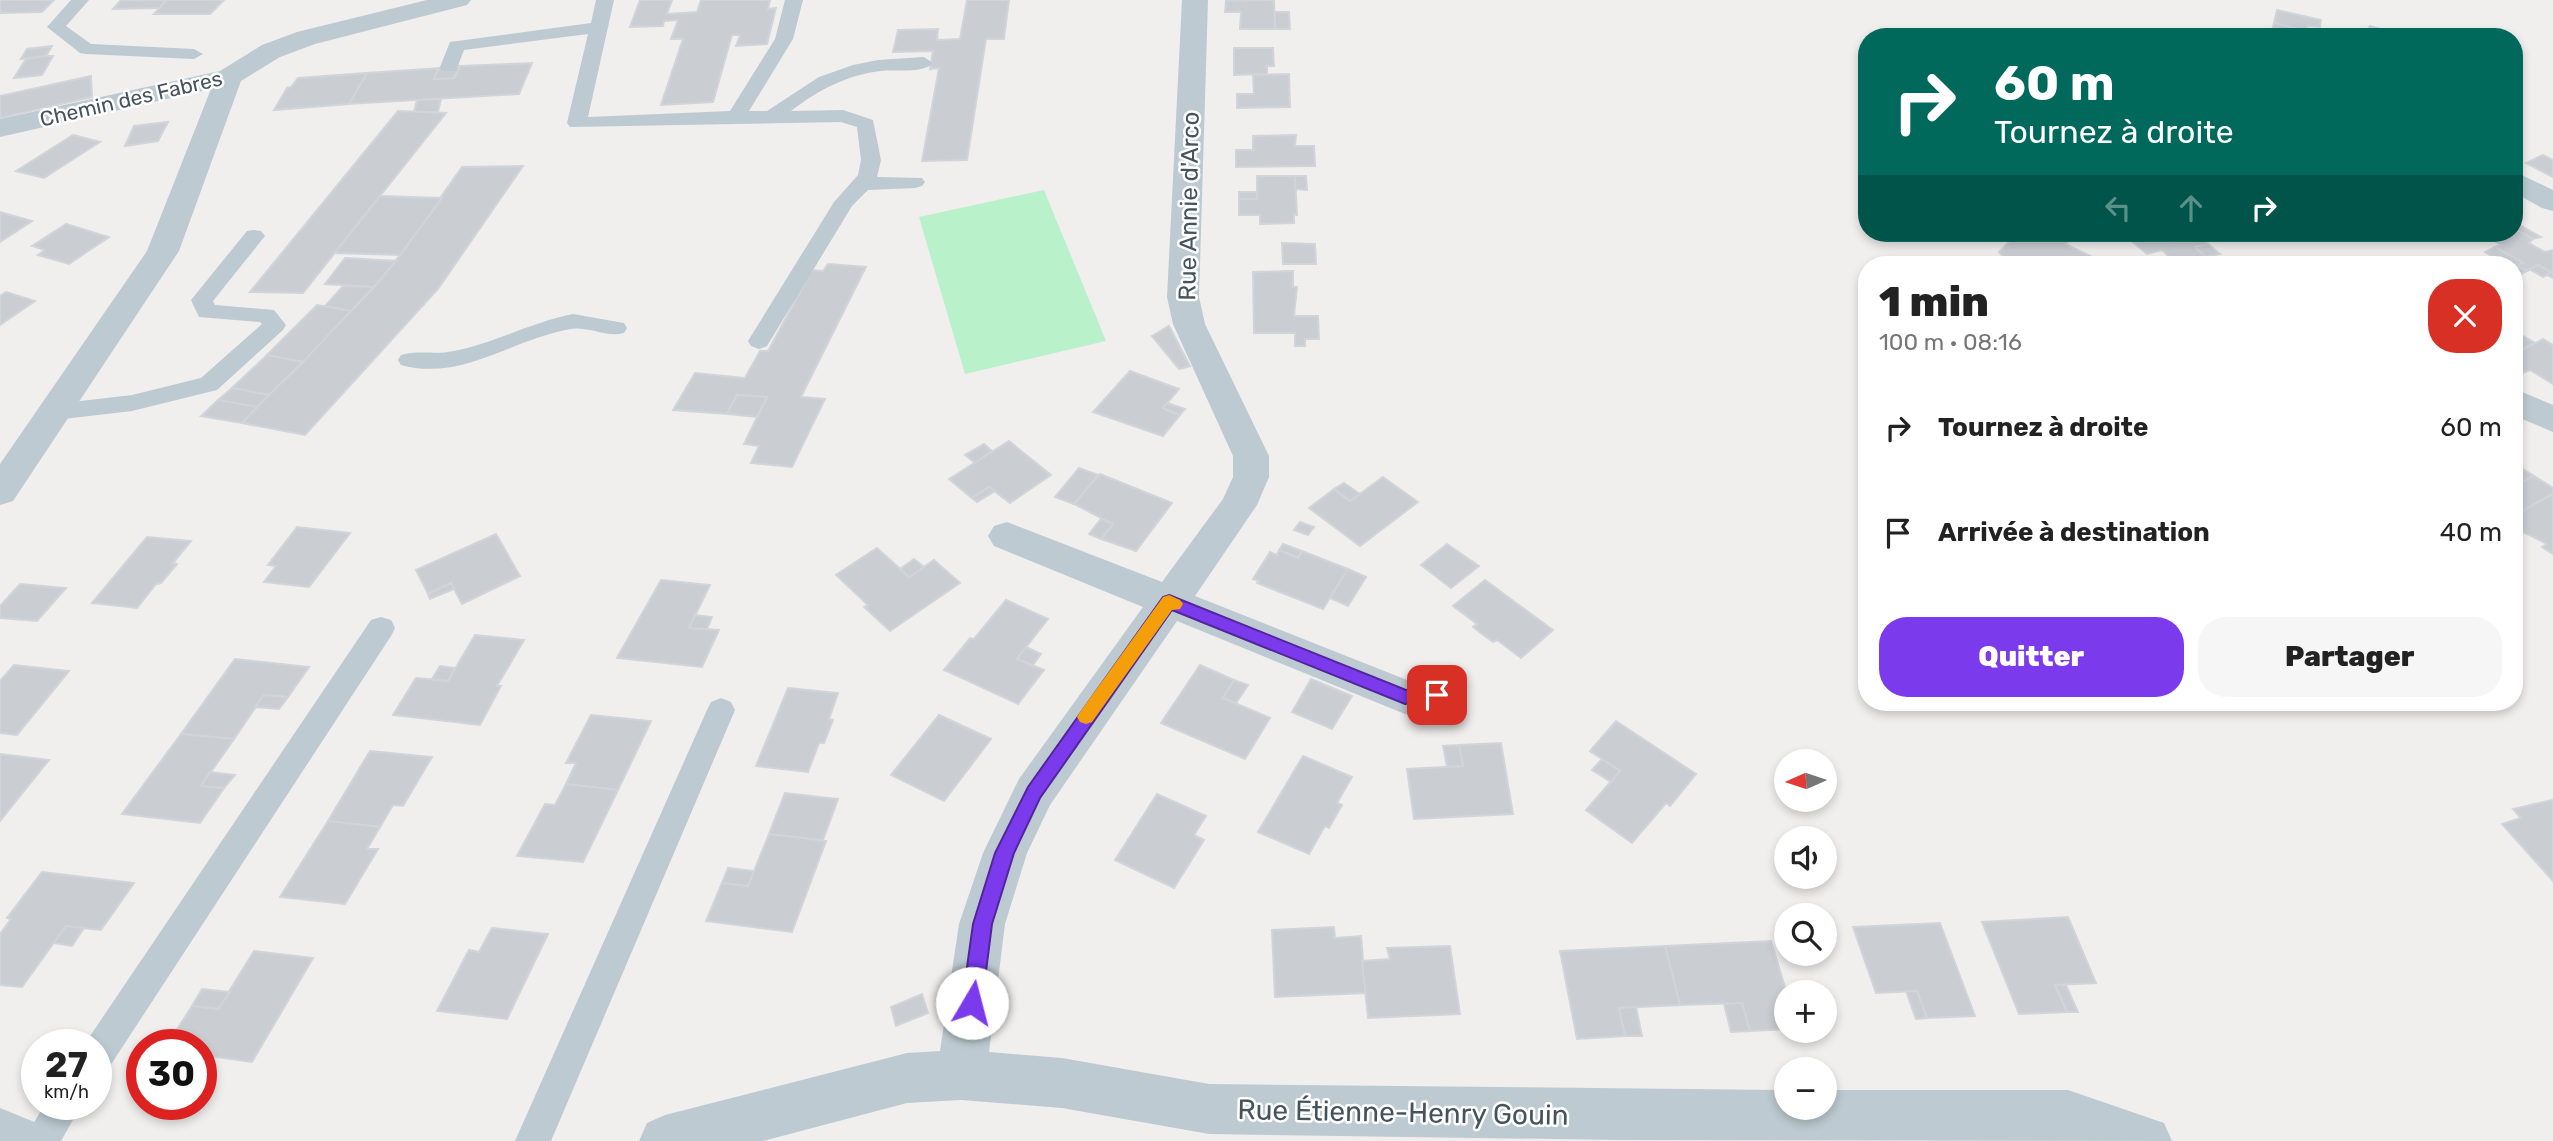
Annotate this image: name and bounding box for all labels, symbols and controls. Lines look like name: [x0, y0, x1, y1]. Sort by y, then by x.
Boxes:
text: 60 m: [1994, 54, 2115, 112]
icon: right: [1879, 56, 1970, 147]
street label: Chemin des Fabres: [37, 65, 224, 132]
street label: Rue Annie d'Arco: [1173, 111, 1205, 301]
text: Tournez à droite: [1994, 113, 2234, 151]
icon: left: [2099, 189, 2137, 227]
icon: ahead: [2172, 189, 2210, 227]
icon: right: [2245, 189, 2283, 227]
text: 1 min: [1879, 277, 1989, 327]
button: close: [2428, 279, 2502, 353]
text: 100 m · 08:16: [1879, 328, 2022, 356]
icon: right: [1879, 409, 1917, 447]
text: Tournez à droite: [1938, 412, 2148, 443]
text: 60 m: [2440, 412, 2502, 443]
icon: arrive: [1879, 514, 1917, 552]
text: Arrivée à destination: [1938, 517, 2210, 548]
text: 40 m: [2440, 517, 2502, 548]
button: Quitter: [1879, 617, 2184, 697]
button: Partager: [2198, 617, 2502, 697]
pin: [1407, 665, 1467, 725]
icon: arrive: [1418, 676, 1456, 714]
north arrow: [1774, 749, 1838, 812]
map controls: [1774, 749, 1837, 1120]
button: sound: [1774, 826, 1837, 889]
button: search: [1774, 903, 1837, 966]
position arrow: [935, 966, 1009, 1040]
button: +: [1774, 980, 1837, 1043]
speed limit sign: 30: [126, 1029, 217, 1120]
text: 27: [45, 1044, 88, 1086]
button: −: [1774, 1057, 1837, 1120]
text: km/h: [44, 1081, 89, 1103]
street label: Rue Étienne-Henry Gouin: [1237, 1093, 1569, 1132]

